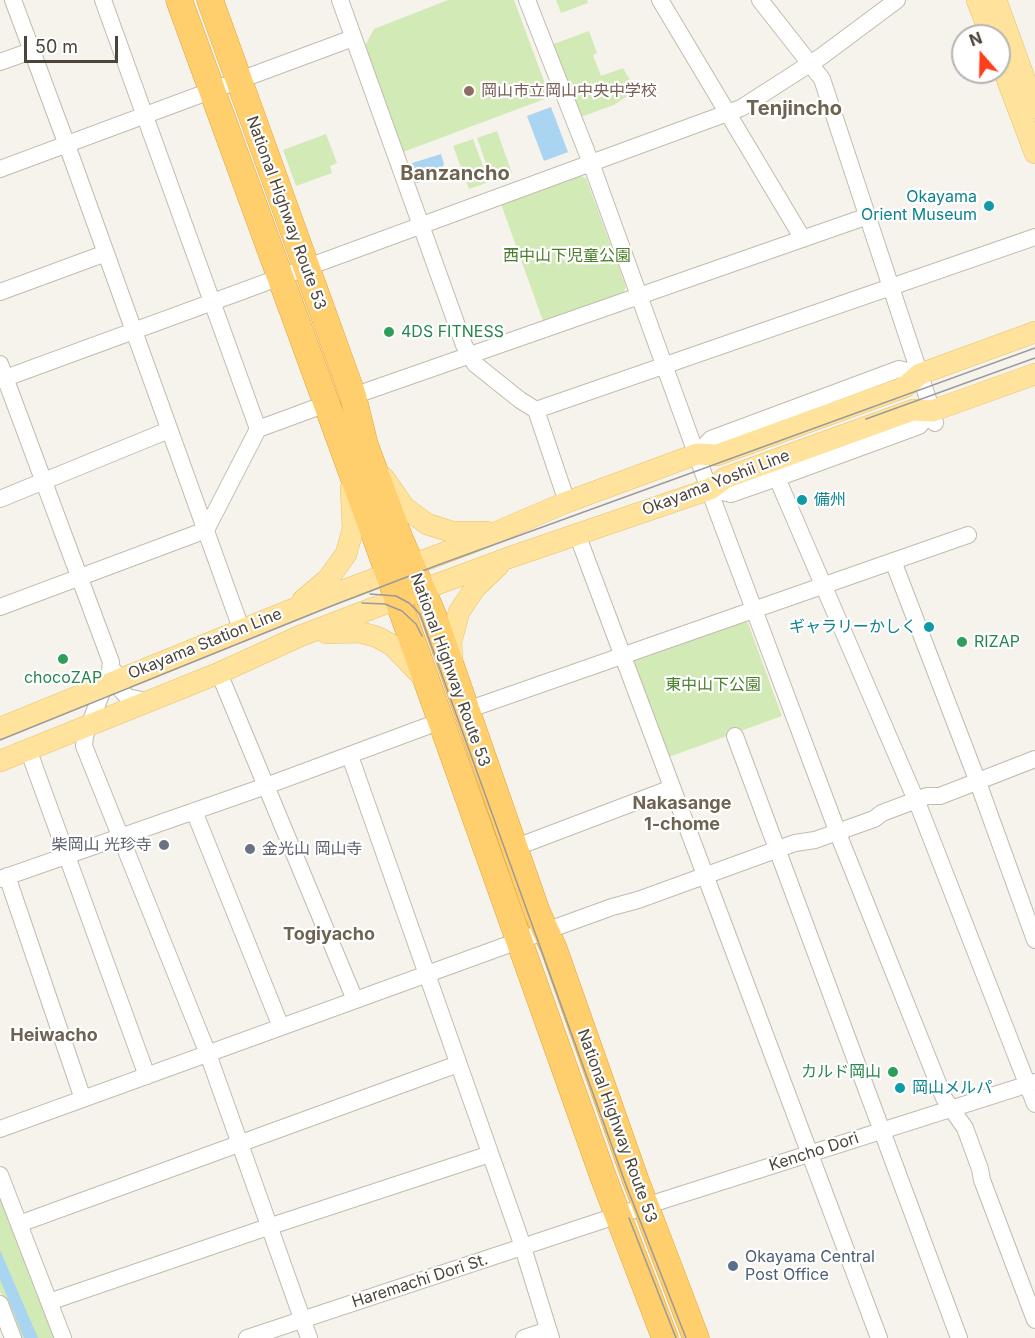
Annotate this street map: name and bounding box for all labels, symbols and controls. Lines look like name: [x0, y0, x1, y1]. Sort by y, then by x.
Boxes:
scale bar: [27, 24, 122, 62]
north arrow: [951, 24, 1011, 84]
text: N: [966, 27, 985, 50]
text: 50 m: [35, 36, 78, 57]
place label: 岡山市立岡山中央中学校: [481, 81, 657, 101]
marker: 岡山市立岡山中央中学校: [462, 84, 476, 98]
district label: Tenjincho: [746, 97, 842, 121]
street label: National Highway Route 53: [242, 114, 330, 312]
district label: Banzancho: [400, 162, 510, 186]
place label: Okayama Orient Museum: [861, 187, 977, 225]
marker: Okayama Orient Museum: [982, 199, 996, 213]
park label: 西中山下児童公園: [503, 246, 631, 266]
place label: 4DS FITNESS: [401, 322, 504, 342]
marker: 4DS FITNESS: [382, 325, 396, 339]
street label: Okayama Yoshii Line: [640, 446, 792, 520]
place label: 備州: [814, 490, 846, 510]
marker: 備州: [795, 493, 809, 507]
street label: National Highway Route 53: [406, 571, 494, 769]
street label: Okayama Station Line: [125, 604, 285, 684]
place label: ギャラリーかしく: [789, 617, 917, 637]
marker: ギャラリーかしく: [922, 620, 936, 634]
place label: RIZAP: [974, 632, 1020, 652]
marker: RIZAP: [955, 635, 969, 649]
marker: chocoZAP: [56, 652, 70, 666]
place label: chocoZAP: [24, 668, 102, 688]
park label: 東中山下公園: [665, 675, 761, 695]
district label: Nakasange 1-chome: [633, 793, 731, 836]
place label: 柴岡山 光珍寺: [52, 835, 152, 855]
marker: 柴岡山 光珍寺: [157, 838, 171, 852]
place label: 金光山 岡山寺: [262, 839, 362, 859]
marker: 金光山 岡山寺: [243, 842, 257, 856]
district label: Togiyacho: [283, 924, 375, 946]
district label: Heiwacho: [10, 1025, 98, 1047]
street label: National Highway Route 53: [573, 1027, 661, 1225]
place label: カルド岡山: [801, 1062, 881, 1082]
marker: カルド岡山: [886, 1065, 900, 1079]
place label: 岡山メルパ: [912, 1078, 992, 1098]
marker: 岡山メルパ: [893, 1081, 907, 1095]
street label: Kencho Dori: [767, 1129, 861, 1175]
place label: Okayama Central Post Office: [745, 1247, 875, 1285]
street label: Haremachi Dori St.: [350, 1250, 490, 1312]
marker: Okayama Central Post Office: [726, 1259, 740, 1273]

